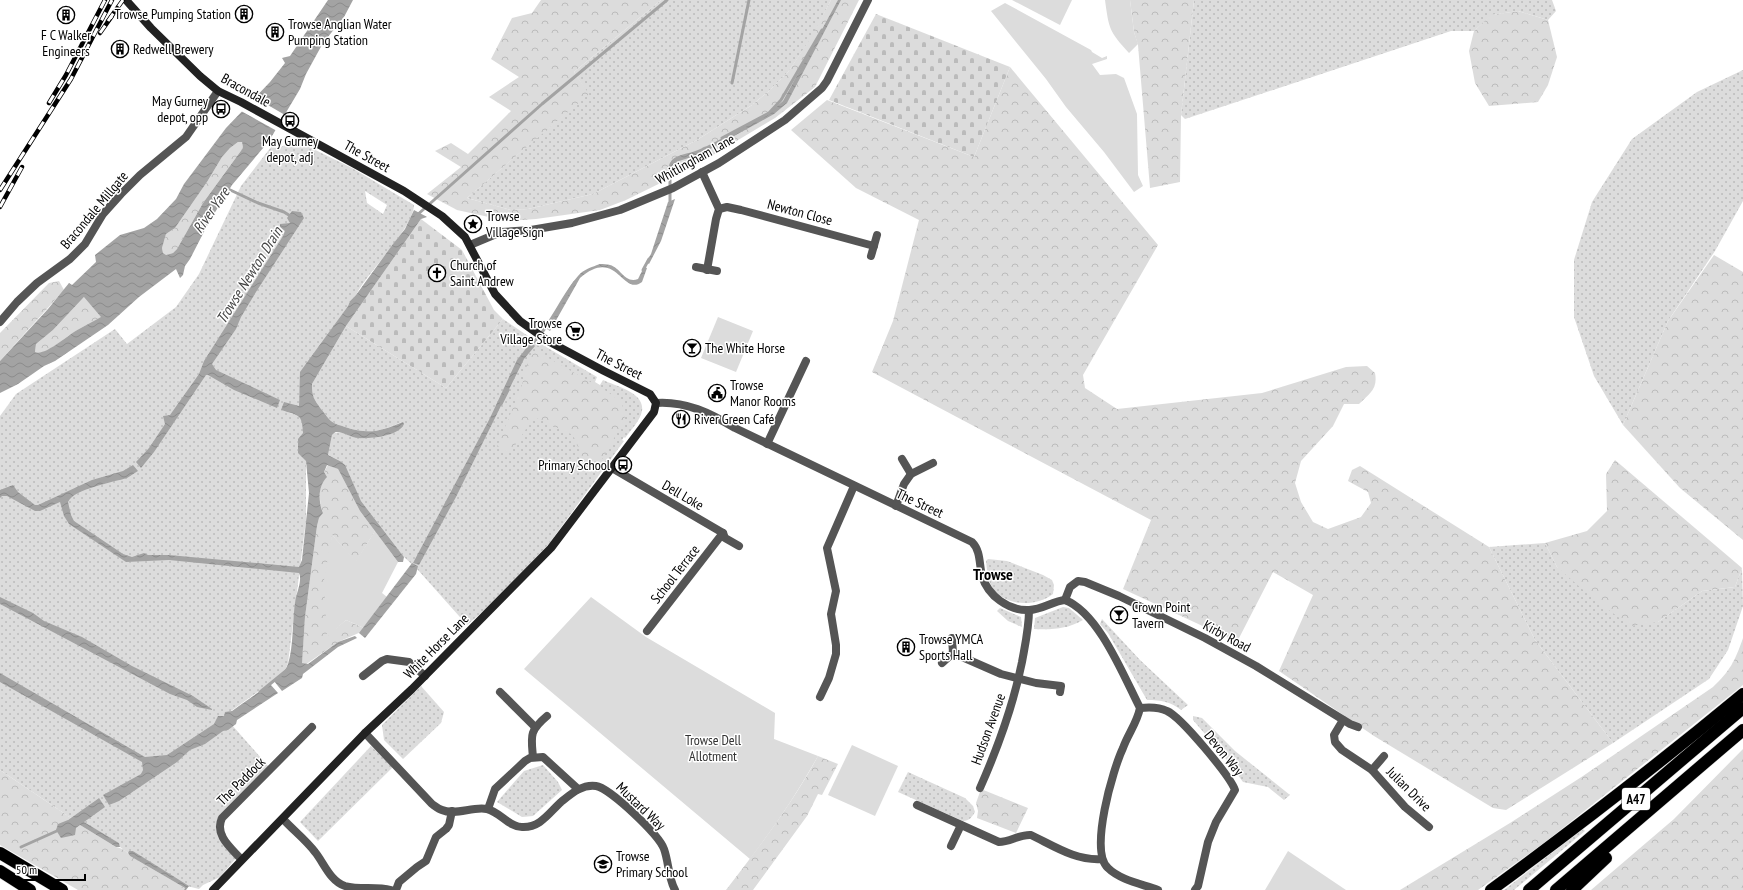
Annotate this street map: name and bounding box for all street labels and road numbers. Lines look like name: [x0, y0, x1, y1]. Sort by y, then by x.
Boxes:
street label: Bracondale: [218, 69, 274, 111]
street label: Whitlingham Lane: [652, 130, 738, 188]
street label: The Street: [341, 136, 393, 176]
street label: Bracondale Millgate: [56, 167, 132, 253]
street label: Newton Close: [766, 195, 835, 229]
street label: The Street: [593, 345, 646, 383]
street label: Dell Loke: [659, 476, 707, 514]
street label: The Street: [893, 484, 947, 522]
street label: School Terrace: [647, 541, 704, 607]
street label: White Horse Lane: [400, 609, 473, 682]
street label: Kirby Road: [1200, 616, 1254, 656]
street label: Hudson Avenue: [967, 691, 1009, 767]
street label: Devon Way: [1200, 727, 1248, 780]
street label: The Paddock: [213, 753, 269, 809]
street label: Julian Drive: [1382, 762, 1435, 815]
street label: Mustard Way: [613, 778, 670, 834]
road number: A47: [1622, 788, 1650, 810]

